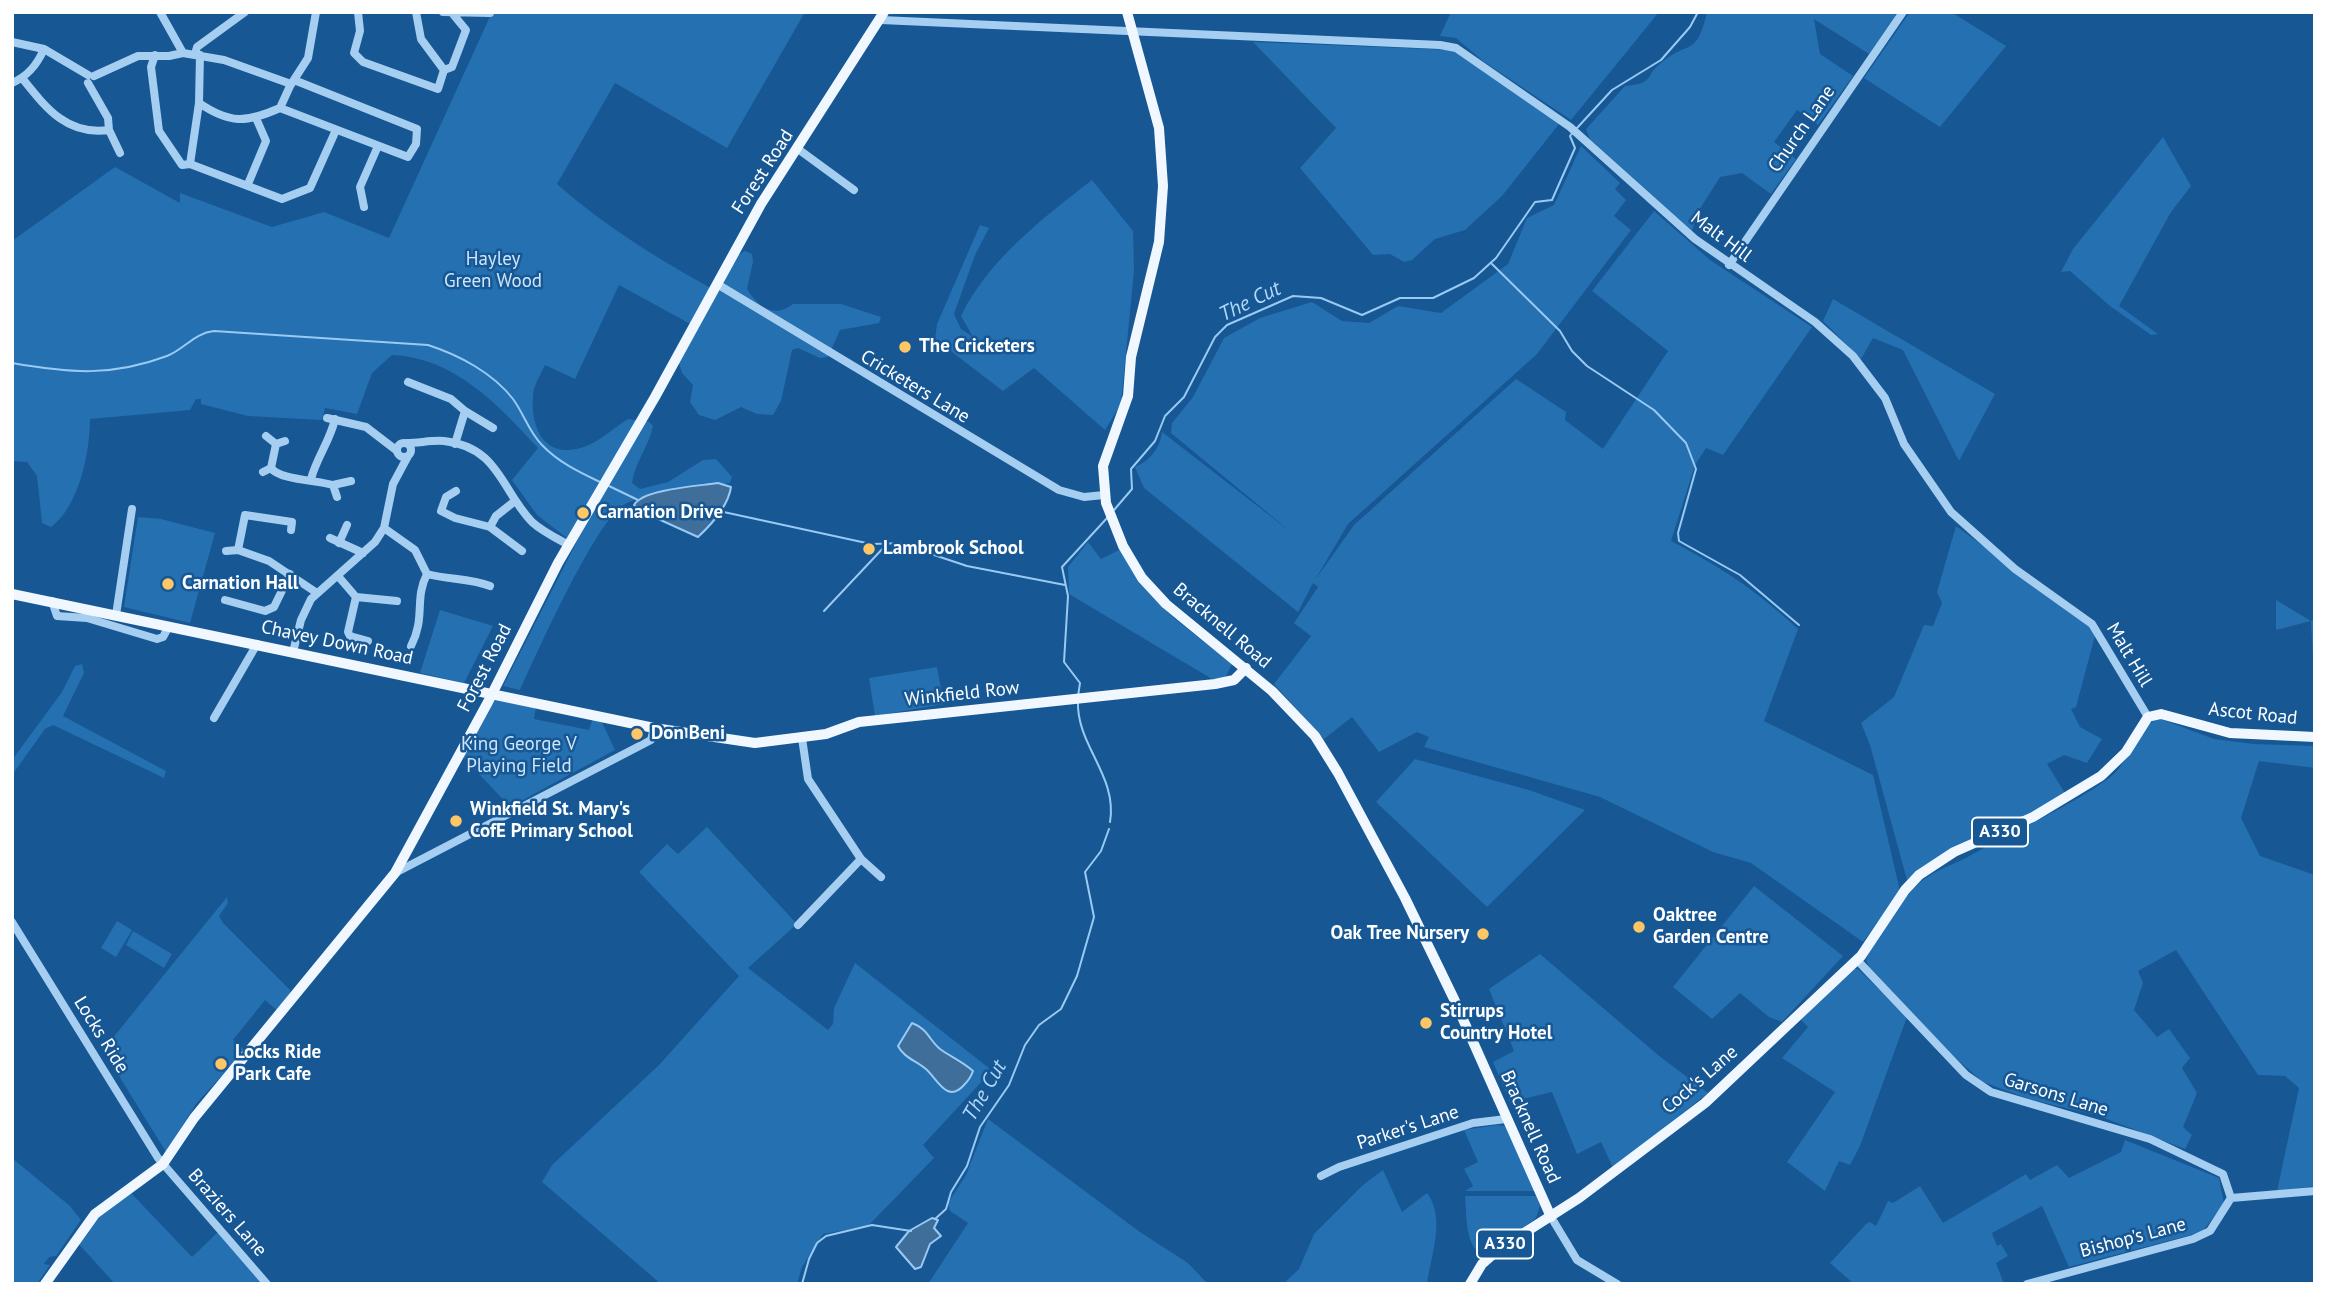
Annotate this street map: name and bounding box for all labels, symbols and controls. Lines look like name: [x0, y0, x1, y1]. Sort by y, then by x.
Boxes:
street label: Church Lane: [1764, 81, 1840, 177]
street label: Forest Road: [727, 126, 799, 218]
street label: Malt Hill: [1686, 207, 1756, 267]
park label: Hayley Green Wood: [444, 249, 542, 293]
water label: The Cut: [1215, 276, 1285, 328]
place label: The Cricketers: [919, 336, 1035, 358]
marker: The Cricketers: [897, 339, 913, 355]
street label: Cricketers Lane: [856, 345, 974, 429]
place label: Carnation Drive: [597, 502, 723, 524]
marker: Carnation Drive: [575, 505, 591, 521]
place label: Lambrook School: [883, 538, 1024, 560]
marker: Lambrook School: [861, 541, 877, 557]
place label: Carnation Hall: [182, 573, 298, 595]
marker: Carnation Hall: [160, 576, 176, 592]
street label: Bracknell Road: [1168, 578, 1276, 674]
street label: Chavey Down Road: [259, 616, 415, 670]
street label: Malt Hill: [2101, 619, 2157, 691]
street label: Forest Road: [453, 620, 517, 716]
street label: Winkfield Row: [903, 677, 1021, 711]
street label: Ascot Road: [2207, 698, 2299, 730]
place label: Don Beni: [651, 723, 725, 745]
marker: Don Beni: [629, 726, 645, 742]
park label: King George V Playing Field: [461, 734, 577, 778]
place label: Winkfield St. Mary's CofE Primary School: [470, 799, 633, 843]
marker: Winkfield St. Mary's CofE Primary School: [448, 813, 464, 829]
road number: A330: [1972, 818, 2028, 846]
place label: Oaktree Garden Centre: [1653, 905, 1769, 949]
marker: Oaktree Garden Centre: [1631, 919, 1647, 935]
place label: Oak Tree Nursery: [1330, 923, 1469, 945]
marker: Oak Tree Nursery: [1475, 926, 1491, 942]
street label: Locks Ride: [69, 993, 133, 1077]
place label: Stirrups Country Hotel: [1440, 1001, 1552, 1045]
marker: Stirrups Country Hotel: [1418, 1015, 1434, 1031]
street label: Cock's Lane: [1657, 1041, 1743, 1119]
place label: Locks Ride Park Cafe: [235, 1042, 321, 1086]
marker: Locks Ride Park Cafe: [213, 1056, 229, 1072]
water label: The Cut: [958, 1056, 1012, 1126]
street label: Bracknell Road: [1495, 1067, 1565, 1187]
street label: Garsons Lane: [2001, 1068, 2111, 1122]
street label: Parker's Lane: [1354, 1101, 1462, 1155]
street label: Braziers Lane: [183, 1165, 271, 1261]
street label: Bishop's Lane: [2077, 1213, 2189, 1263]
road number: A330: [1477, 1230, 1533, 1259]

